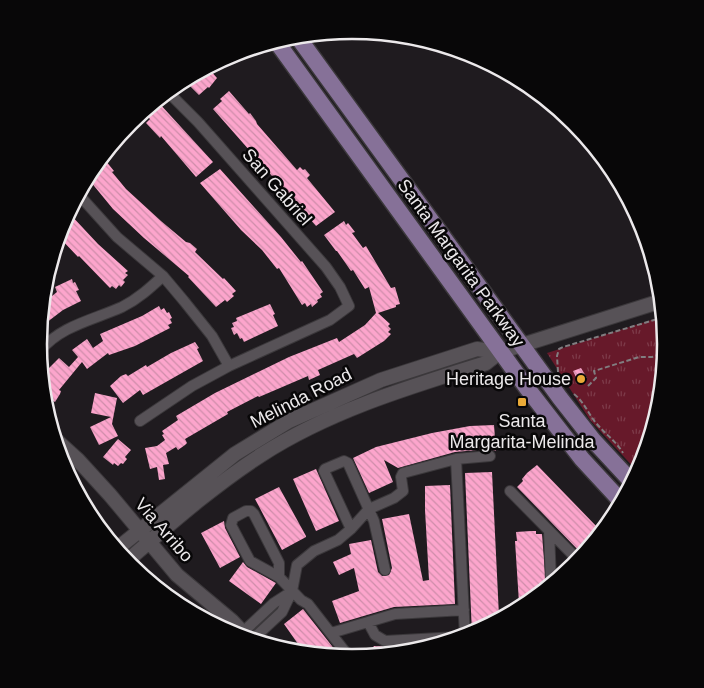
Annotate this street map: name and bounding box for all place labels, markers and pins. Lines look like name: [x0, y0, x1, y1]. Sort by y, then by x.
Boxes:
place label: Heritage House: [446, 369, 571, 389]
marker: Heritage House: [575, 373, 587, 385]
marker: Santa Margarita-Melinda: [516, 396, 528, 408]
place label: Santa Margarita-Melinda: [449, 411, 596, 452]

